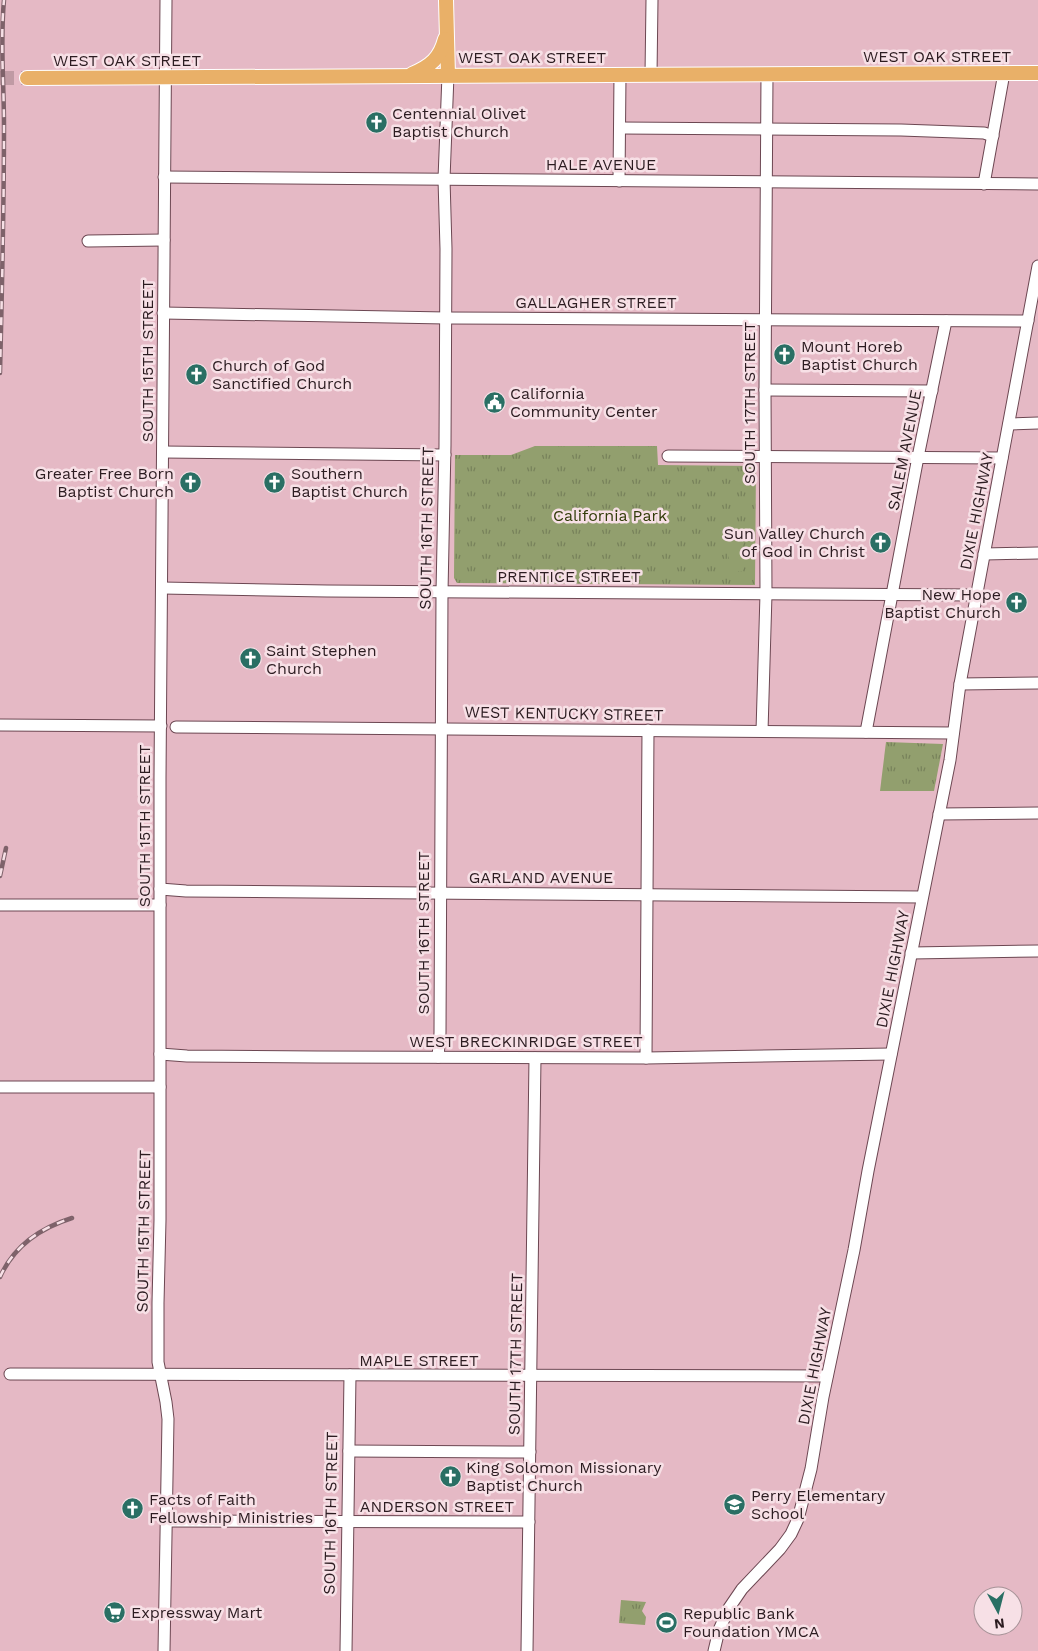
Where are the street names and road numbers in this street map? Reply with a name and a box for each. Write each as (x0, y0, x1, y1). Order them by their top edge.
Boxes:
street label: WEST OAK STREET (863, 47, 1011, 66)
street label: WEST OAK STREET (458, 48, 606, 67)
street label: WEST OAK STREET (53, 51, 201, 70)
street label: HALE AVENUE (546, 155, 656, 174)
street label: SOUTH 15TH STREET (138, 279, 157, 442)
street label: GALLAGHER STREET (515, 293, 677, 312)
street label: SOUTH 17TH STREET (740, 321, 759, 484)
street label: SALEM AVENUE (883, 388, 925, 512)
street label: SOUTH 16TH STREET (416, 446, 437, 610)
street label: DIXIE HIGHWAY (956, 451, 997, 572)
street label: PRENTICE STREET (497, 567, 641, 586)
street label: WEST KENTUCKY STREET (464, 702, 664, 725)
street label: SOUTH 15TH STREET (135, 744, 154, 907)
street label: SOUTH 16TH STREET (414, 851, 433, 1015)
street label: GARLAND AVENUE (469, 868, 613, 887)
street label: DIXIE HIGHWAY (872, 909, 913, 1030)
street label: WEST BRECKINRIDGE STREET (409, 1032, 643, 1051)
street label: SOUTH 15TH STREET (133, 1149, 154, 1313)
street label: SOUTH 17TH STREET (505, 1272, 526, 1435)
street label: DIXIE HIGHWAY (794, 1306, 835, 1427)
street label: MAPLE STREET (359, 1351, 479, 1370)
street label: SOUTH 16TH STREET (320, 1431, 341, 1595)
street label: ANDERSON STREET (360, 1497, 514, 1516)

